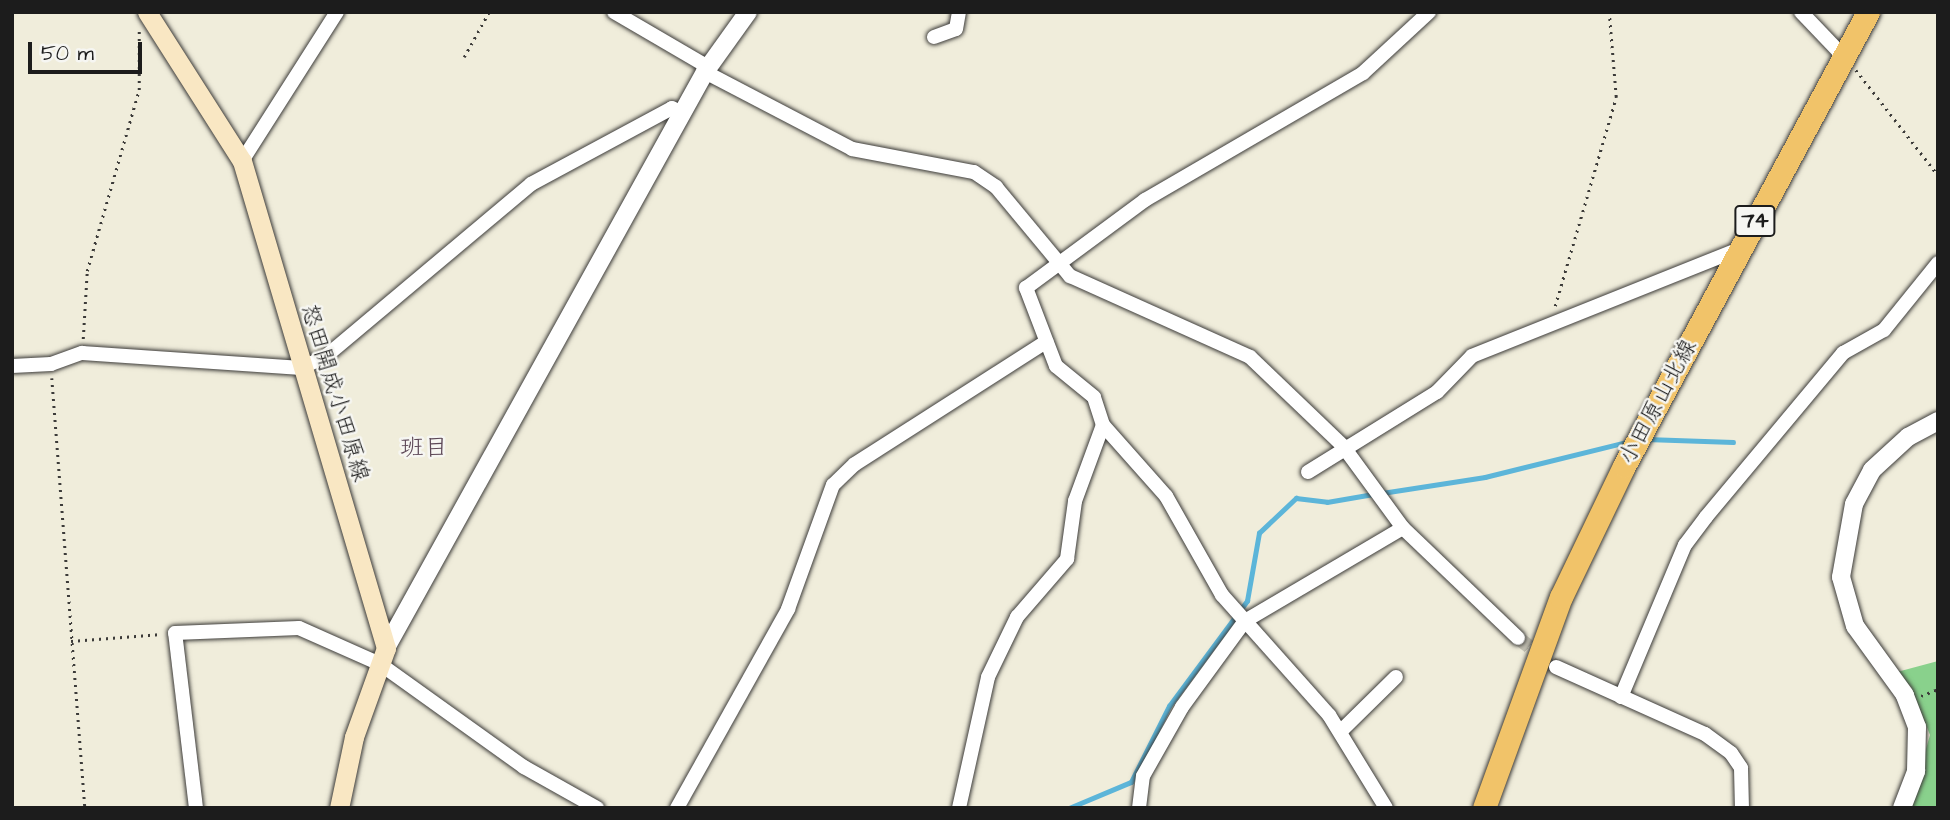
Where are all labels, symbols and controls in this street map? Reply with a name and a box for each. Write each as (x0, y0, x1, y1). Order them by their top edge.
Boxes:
scale bar (32, 28, 145, 72)
text: 50 m (41, 39, 94, 68)
road number: 74 (1734, 204, 1776, 238)
street label: 怒田開成小田原線 (295, 301, 375, 485)
street label: 小田原山北線 (1613, 335, 1703, 469)
district label: 班目 (400, 435, 448, 463)

